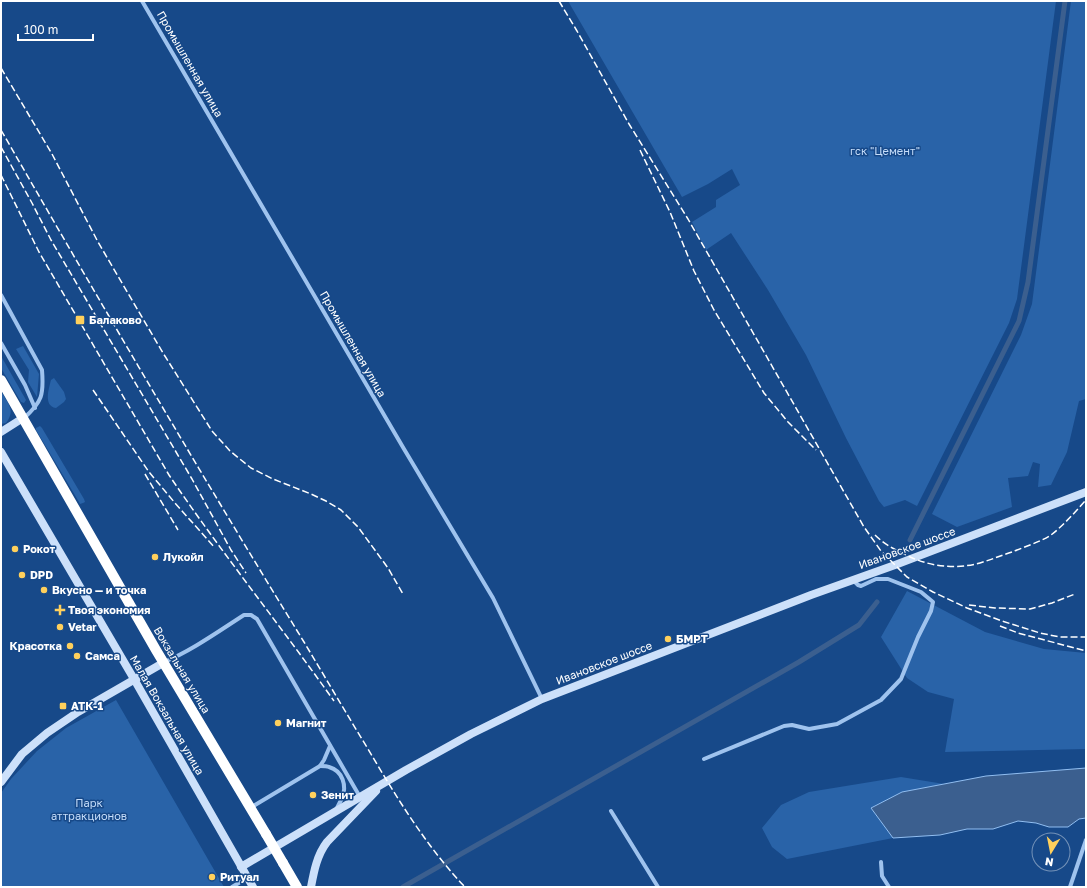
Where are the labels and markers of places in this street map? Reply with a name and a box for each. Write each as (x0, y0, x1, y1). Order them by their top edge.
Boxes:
place label: Балаково (89, 313, 142, 326)
marker: Балаково (74, 314, 86, 326)
place label: Рокот (23, 542, 56, 555)
marker: Рокот (10, 544, 20, 554)
place label: Лукойл (163, 550, 204, 563)
marker: Лукойл (150, 552, 160, 562)
place label: DPD (30, 568, 53, 581)
marker: DPD (17, 570, 27, 580)
place label: Вкусно — и точка (52, 583, 146, 596)
marker: Вкусно — и точка (39, 585, 49, 595)
place label: Твоя экономия (68, 603, 150, 616)
marker: Твоя экономия (55, 605, 65, 615)
place label: Vetar (68, 620, 97, 633)
marker: Vetar (55, 622, 65, 632)
place label: БМРТ (676, 632, 708, 645)
marker: БМРТ (663, 634, 673, 644)
place label: Красотка (10, 639, 62, 652)
marker: Красотка (65, 641, 75, 651)
place label: Самса (85, 649, 120, 662)
marker: Самса (72, 651, 82, 661)
place label: АТК-1 (71, 699, 103, 712)
marker: АТК-1 (58, 701, 68, 711)
place label: Магнит (286, 716, 327, 729)
marker: Магнит (273, 718, 283, 728)
place label: Зенит (321, 788, 354, 801)
marker: Зенит (308, 790, 318, 800)
place label: Ритуал (220, 870, 259, 883)
marker: Ритуал (207, 872, 217, 882)

